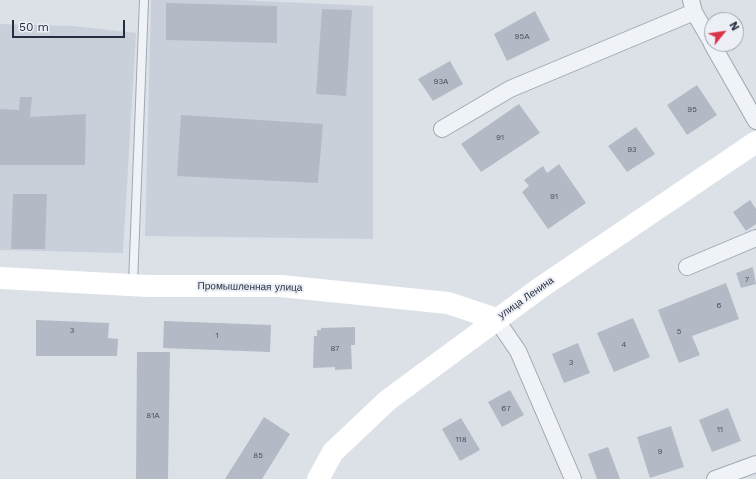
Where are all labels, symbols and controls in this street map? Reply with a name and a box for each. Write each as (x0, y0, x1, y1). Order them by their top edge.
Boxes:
scale bar (14, 12, 127, 38)
north arrow (704, 12, 744, 52)
text: N (726, 19, 742, 33)
text: 50 m (19, 20, 49, 34)
house number: 95А (515, 32, 529, 42)
house number: 93А (434, 77, 448, 87)
house number: 95 (687, 105, 697, 115)
house number: 91 (496, 133, 504, 143)
house number: 93 (627, 145, 637, 155)
house number: 91 (550, 192, 558, 202)
street label: улица Ленина (496, 274, 556, 322)
house number: 7 (745, 275, 749, 285)
street label: Промышленная улица (198, 280, 302, 294)
house number: 6 (717, 301, 721, 311)
house number: 3 (70, 326, 74, 336)
house number: 5 (677, 327, 681, 337)
house number: 1 (215, 331, 219, 341)
house number: 4 (622, 340, 626, 350)
house number: 87 (330, 344, 340, 354)
house number: 3 (569, 358, 573, 368)
house number: 67 (501, 404, 511, 414)
house number: 81А (146, 411, 160, 421)
house number: 11 (717, 425, 723, 435)
house number: 118 (455, 435, 467, 445)
house number: 9 (658, 447, 662, 457)
house number: 85 (253, 451, 263, 461)

